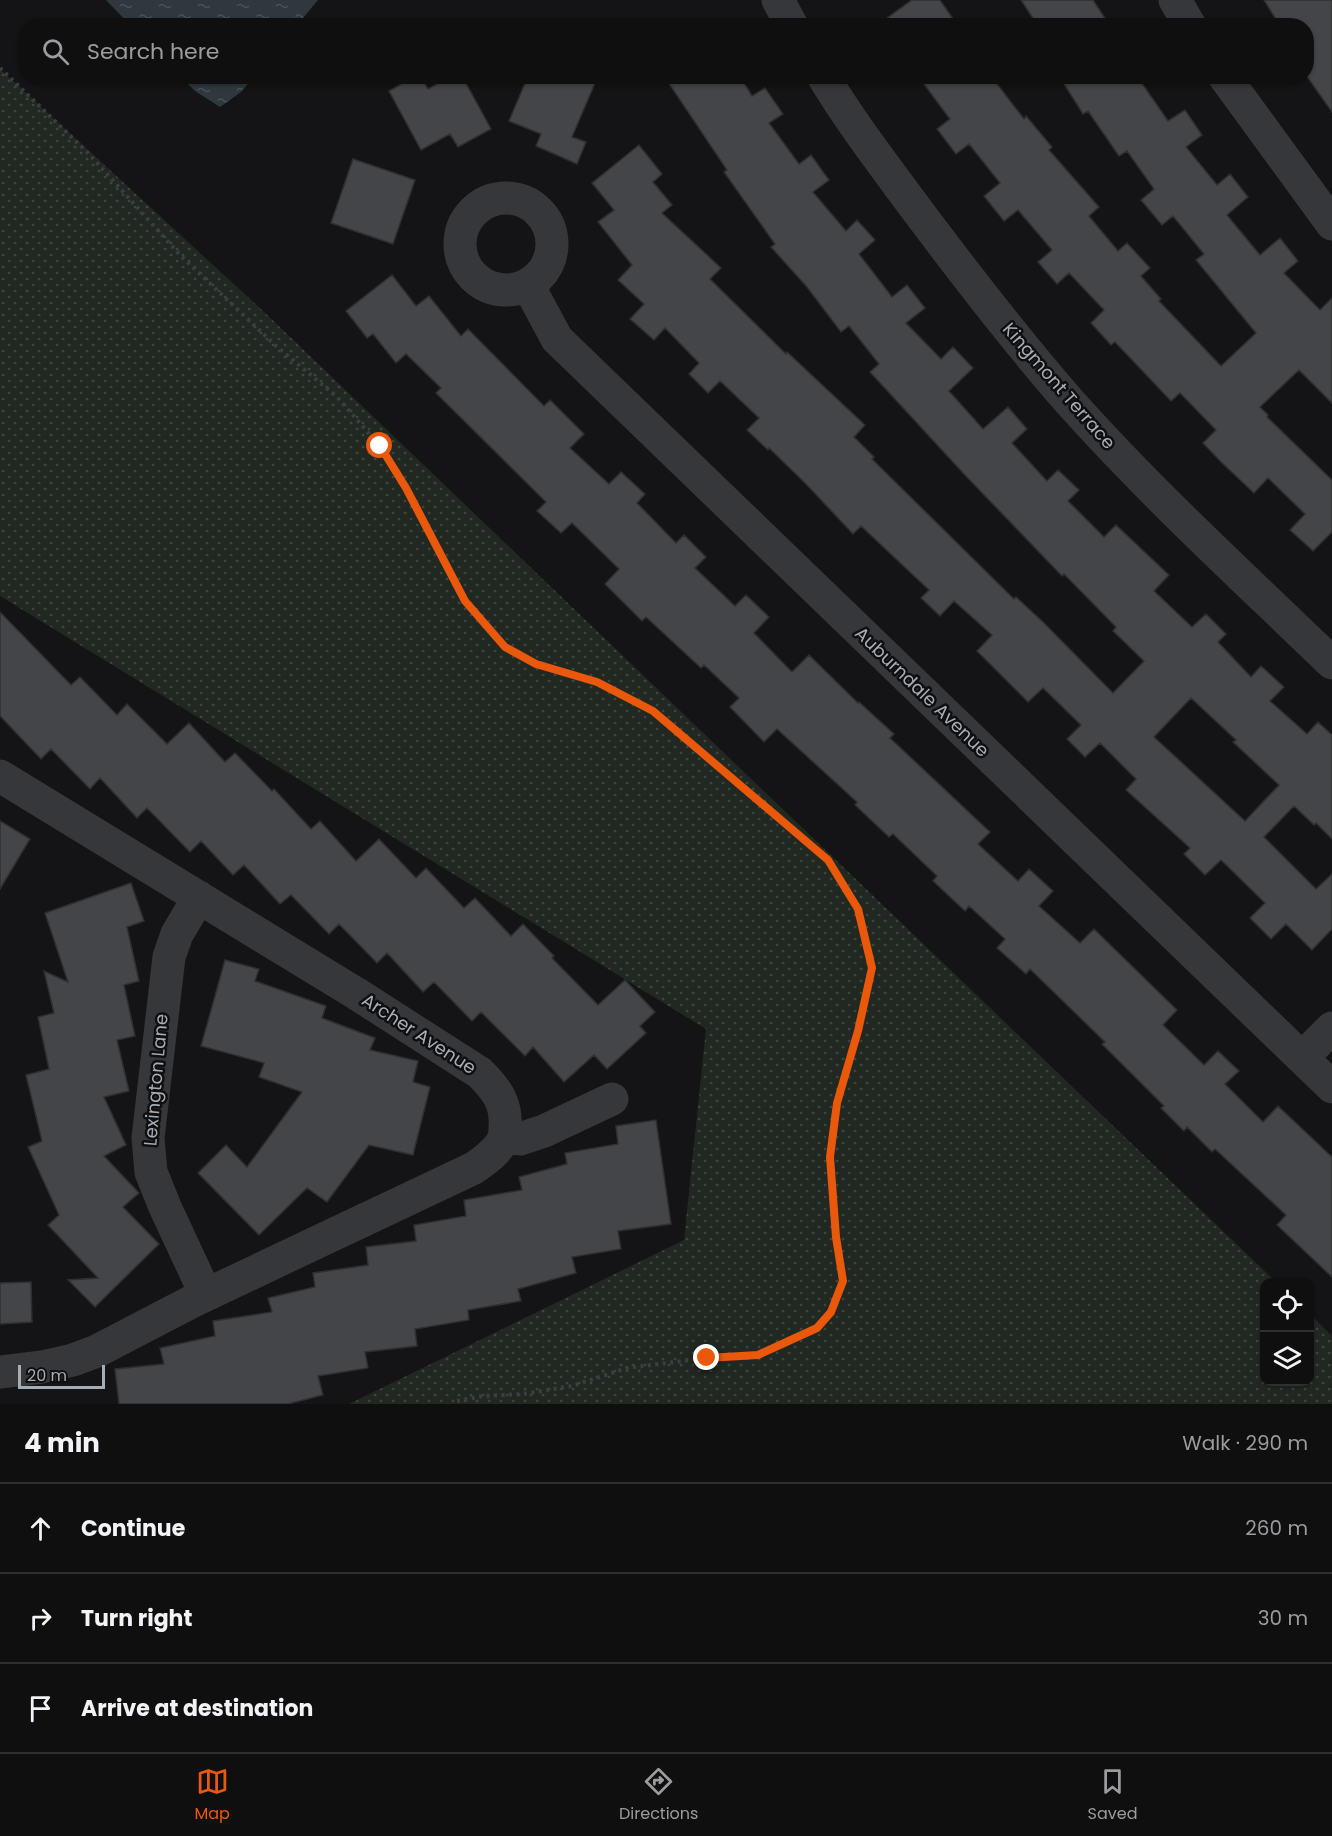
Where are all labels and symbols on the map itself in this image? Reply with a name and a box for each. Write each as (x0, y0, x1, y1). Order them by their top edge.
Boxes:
street label: Kingmont Terrace (997, 317, 1121, 454)
route start (366, 432, 392, 458)
street label: Auburndale Avenue (850, 621, 995, 762)
street label: Archer Avenue (357, 987, 481, 1080)
street label: Lexington Lane (137, 1013, 174, 1147)
route end (693, 1344, 719, 1370)
scale bar (18, 1362, 105, 1390)

